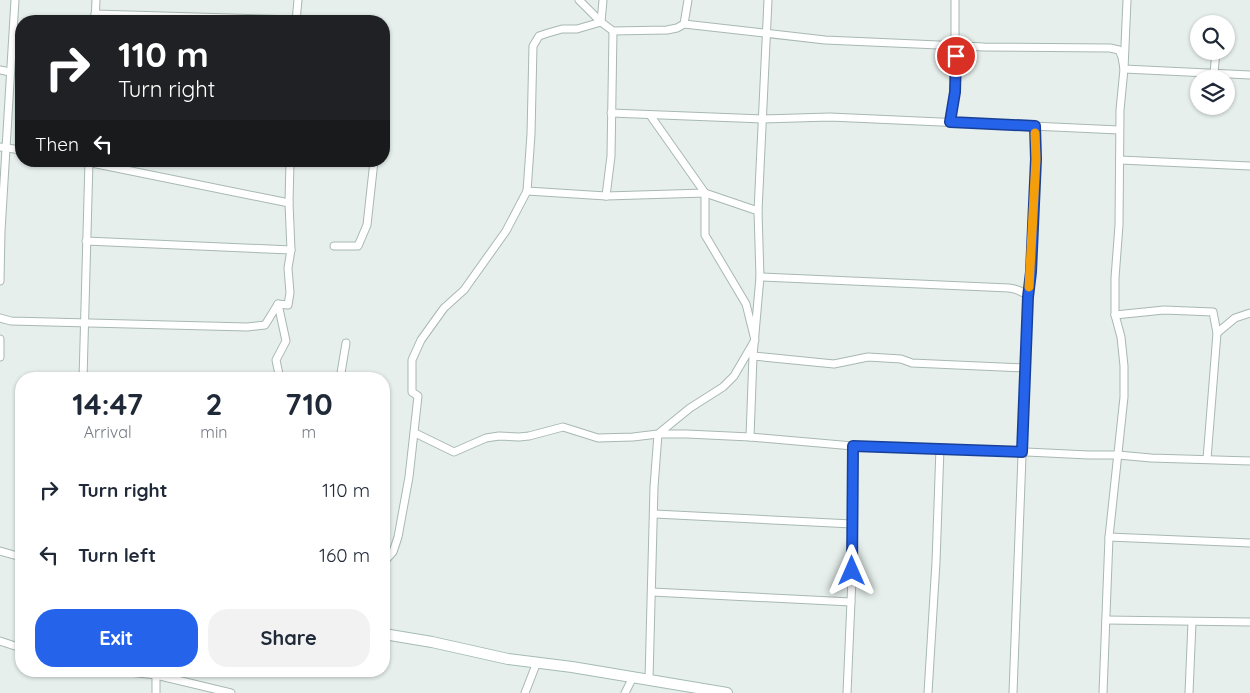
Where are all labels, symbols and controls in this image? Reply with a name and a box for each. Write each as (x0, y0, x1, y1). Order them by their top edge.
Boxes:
map controls (1190, 15, 1235, 115)
button: search (1190, 15, 1235, 60)
text: 110 m (118, 32, 209, 76)
icon: right (35, 35, 100, 100)
pin (935, 35, 977, 77)
icon: arrive (942, 42, 970, 70)
button: layers (1190, 70, 1235, 115)
text: Turn right (118, 75, 215, 103)
icon: left (89, 130, 117, 158)
text: Then (35, 132, 79, 156)
text: 14:47 (72, 385, 143, 423)
text: 2 (205, 385, 223, 423)
text: 710 (285, 385, 333, 423)
text: Arrival (84, 422, 132, 442)
text: min (200, 422, 228, 442)
text: m (302, 422, 316, 442)
icon: right (35, 476, 63, 504)
text: Turn right (78, 478, 167, 502)
text: 110 m (322, 478, 370, 502)
icon: left (35, 541, 63, 569)
text: Turn left (78, 543, 156, 567)
text: 160 m (319, 543, 370, 567)
position arrow (825, 544, 877, 596)
button: Exit (35, 609, 198, 667)
button: Share (208, 609, 370, 667)

